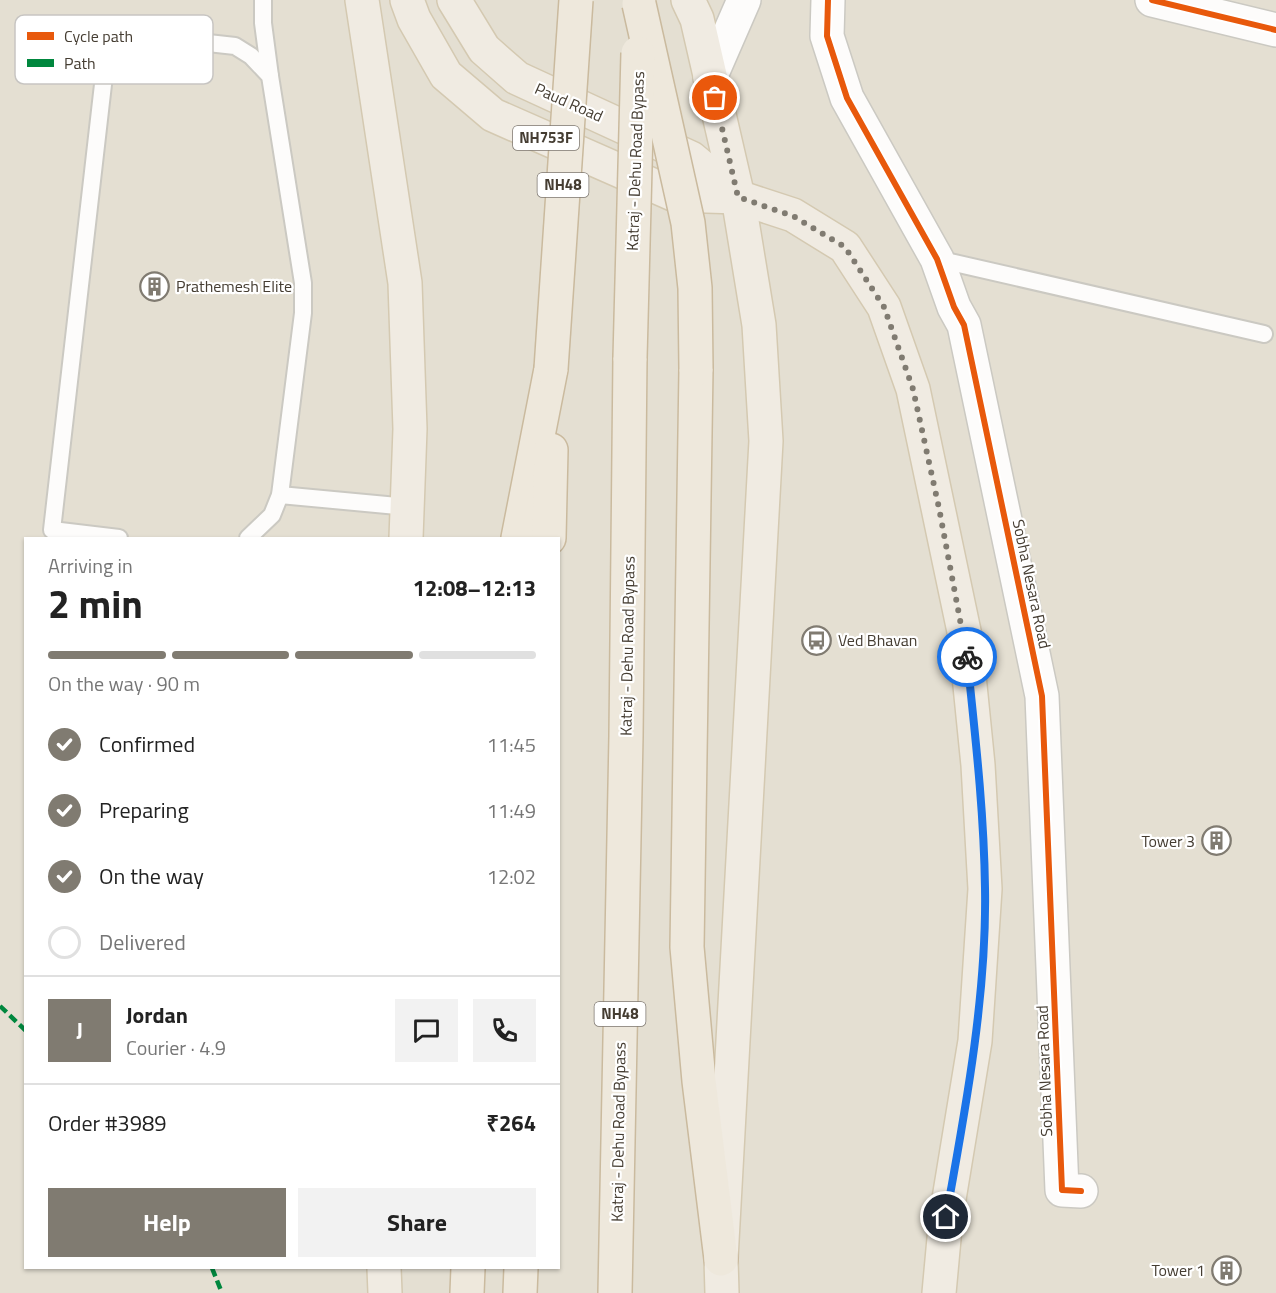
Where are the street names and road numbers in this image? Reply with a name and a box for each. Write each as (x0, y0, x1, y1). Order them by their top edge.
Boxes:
street label: Katraj - Dehu Road Bypass (620, 71, 650, 251)
street label: Paud Road (531, 76, 607, 128)
road number: NH753F (513, 126, 579, 150)
road number: NH48 (538, 173, 588, 197)
street label: Sobha Nesara Road (1007, 517, 1057, 651)
street label: Katraj - Dehu Road Bypass (613, 556, 641, 736)
road number: NH48 (594, 1002, 646, 1026)
street label: Sobha Nesara Road (1030, 1005, 1058, 1137)
street label: Katraj - Dehu Road Bypass (604, 1042, 632, 1222)

